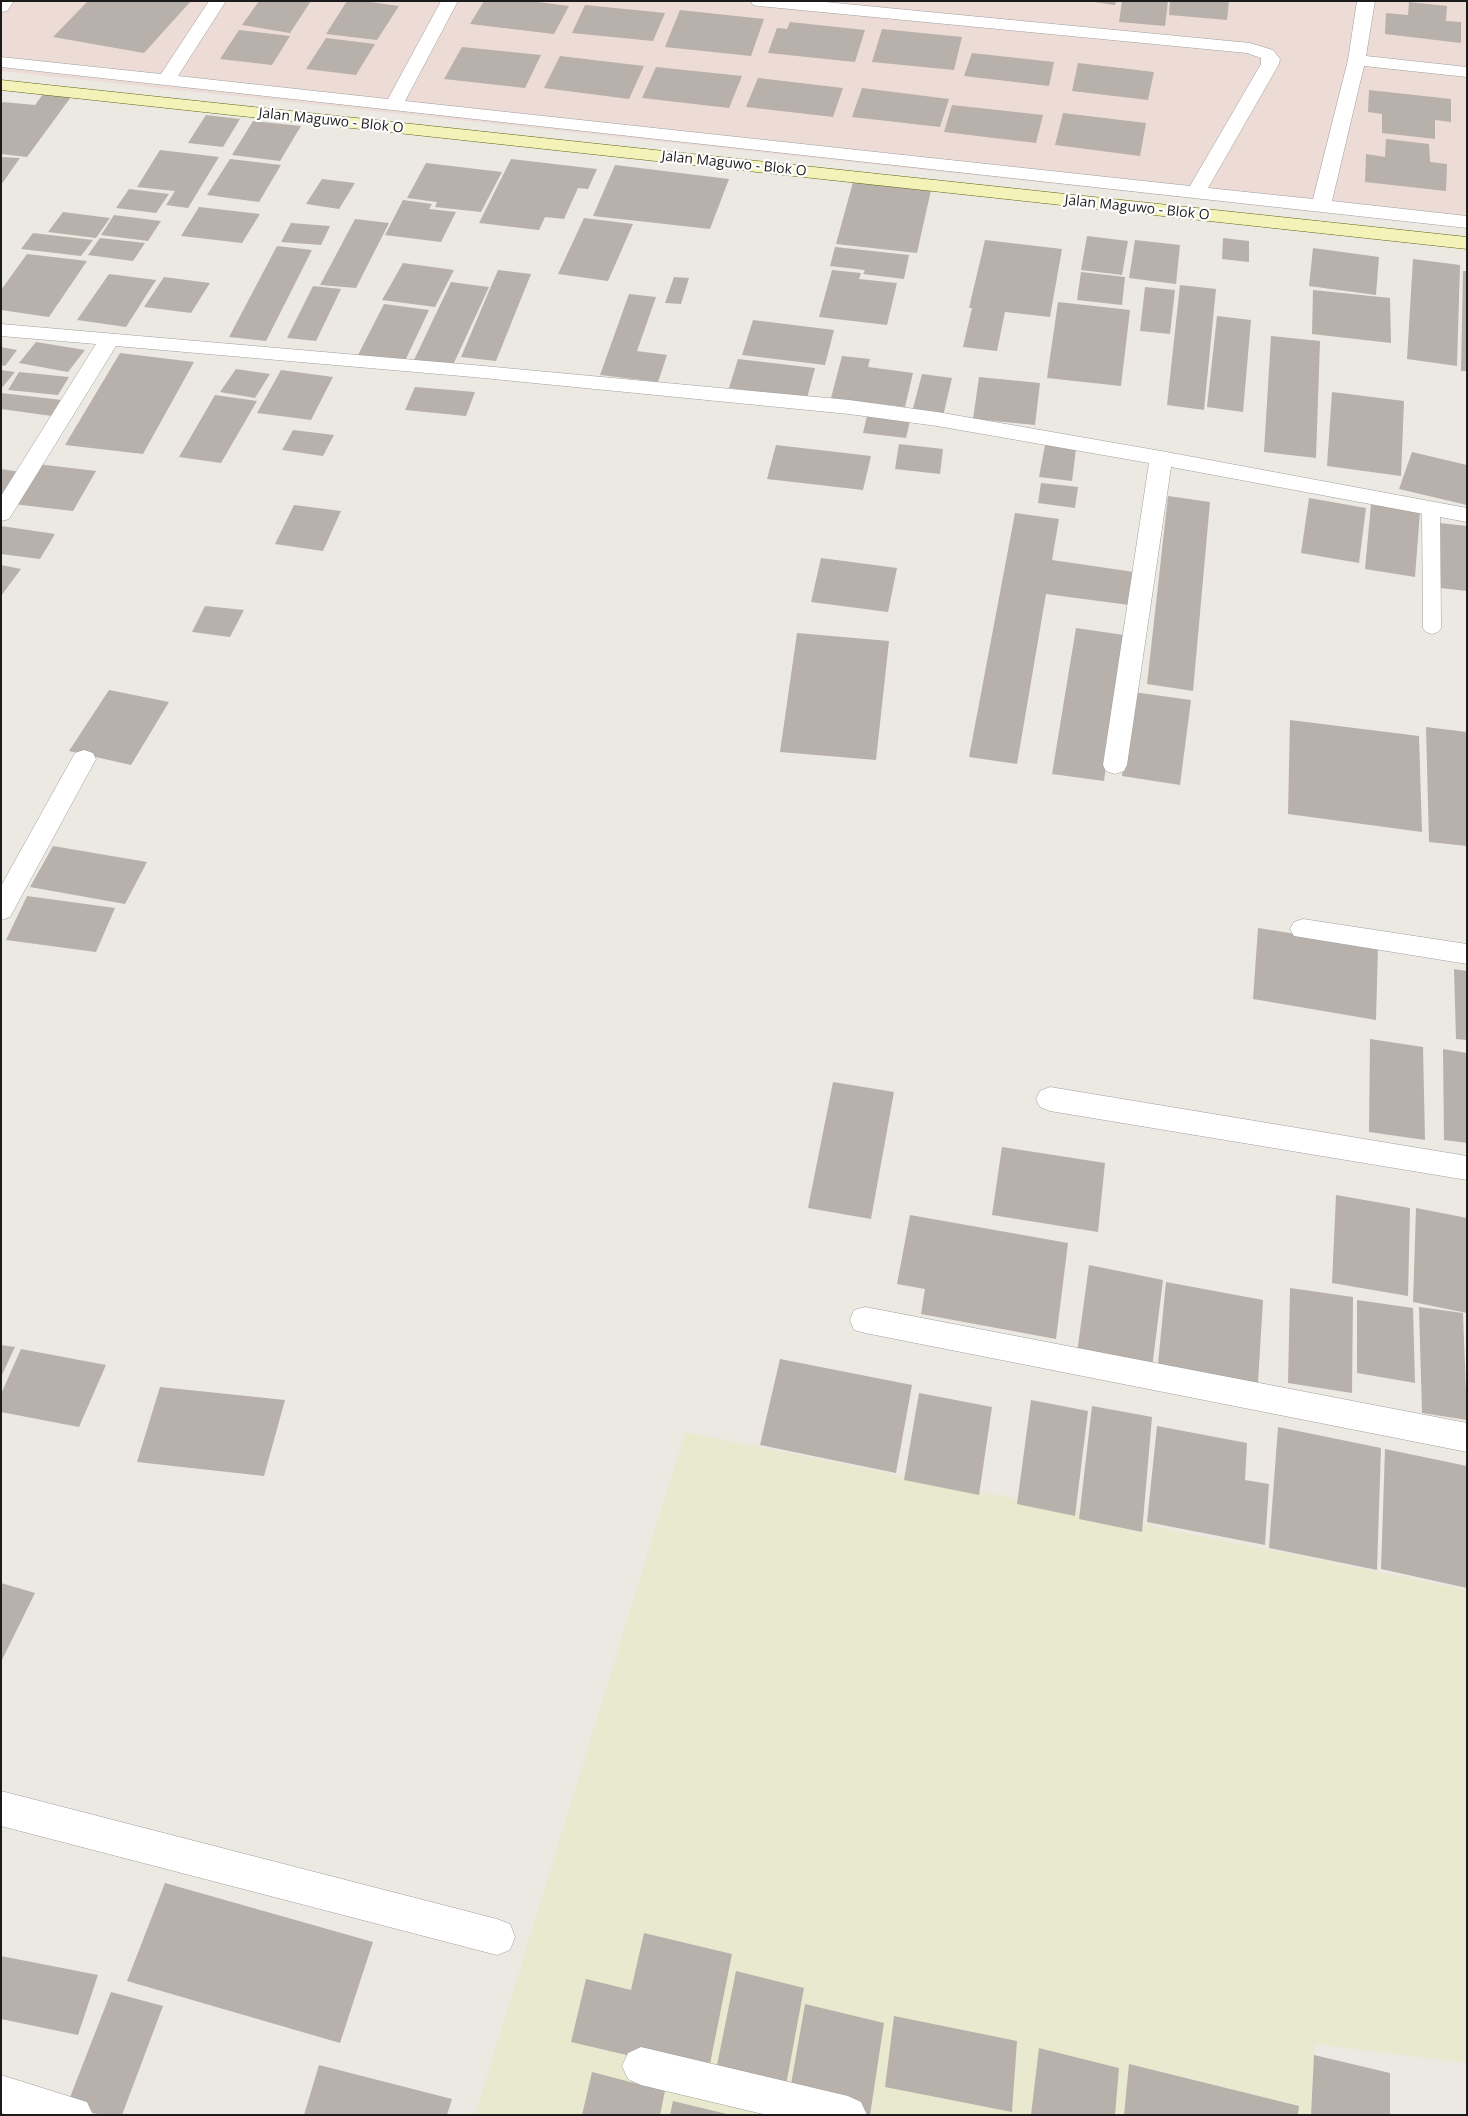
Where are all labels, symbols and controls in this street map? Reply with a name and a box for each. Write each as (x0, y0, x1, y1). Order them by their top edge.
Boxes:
street label: Jalan Maguwo - Blok O (258, 105, 404, 137)
street label: Jalan Maguwo - Blok O (661, 148, 807, 180)
street label: Jalan Maguwo - Blok O (1064, 192, 1210, 224)

